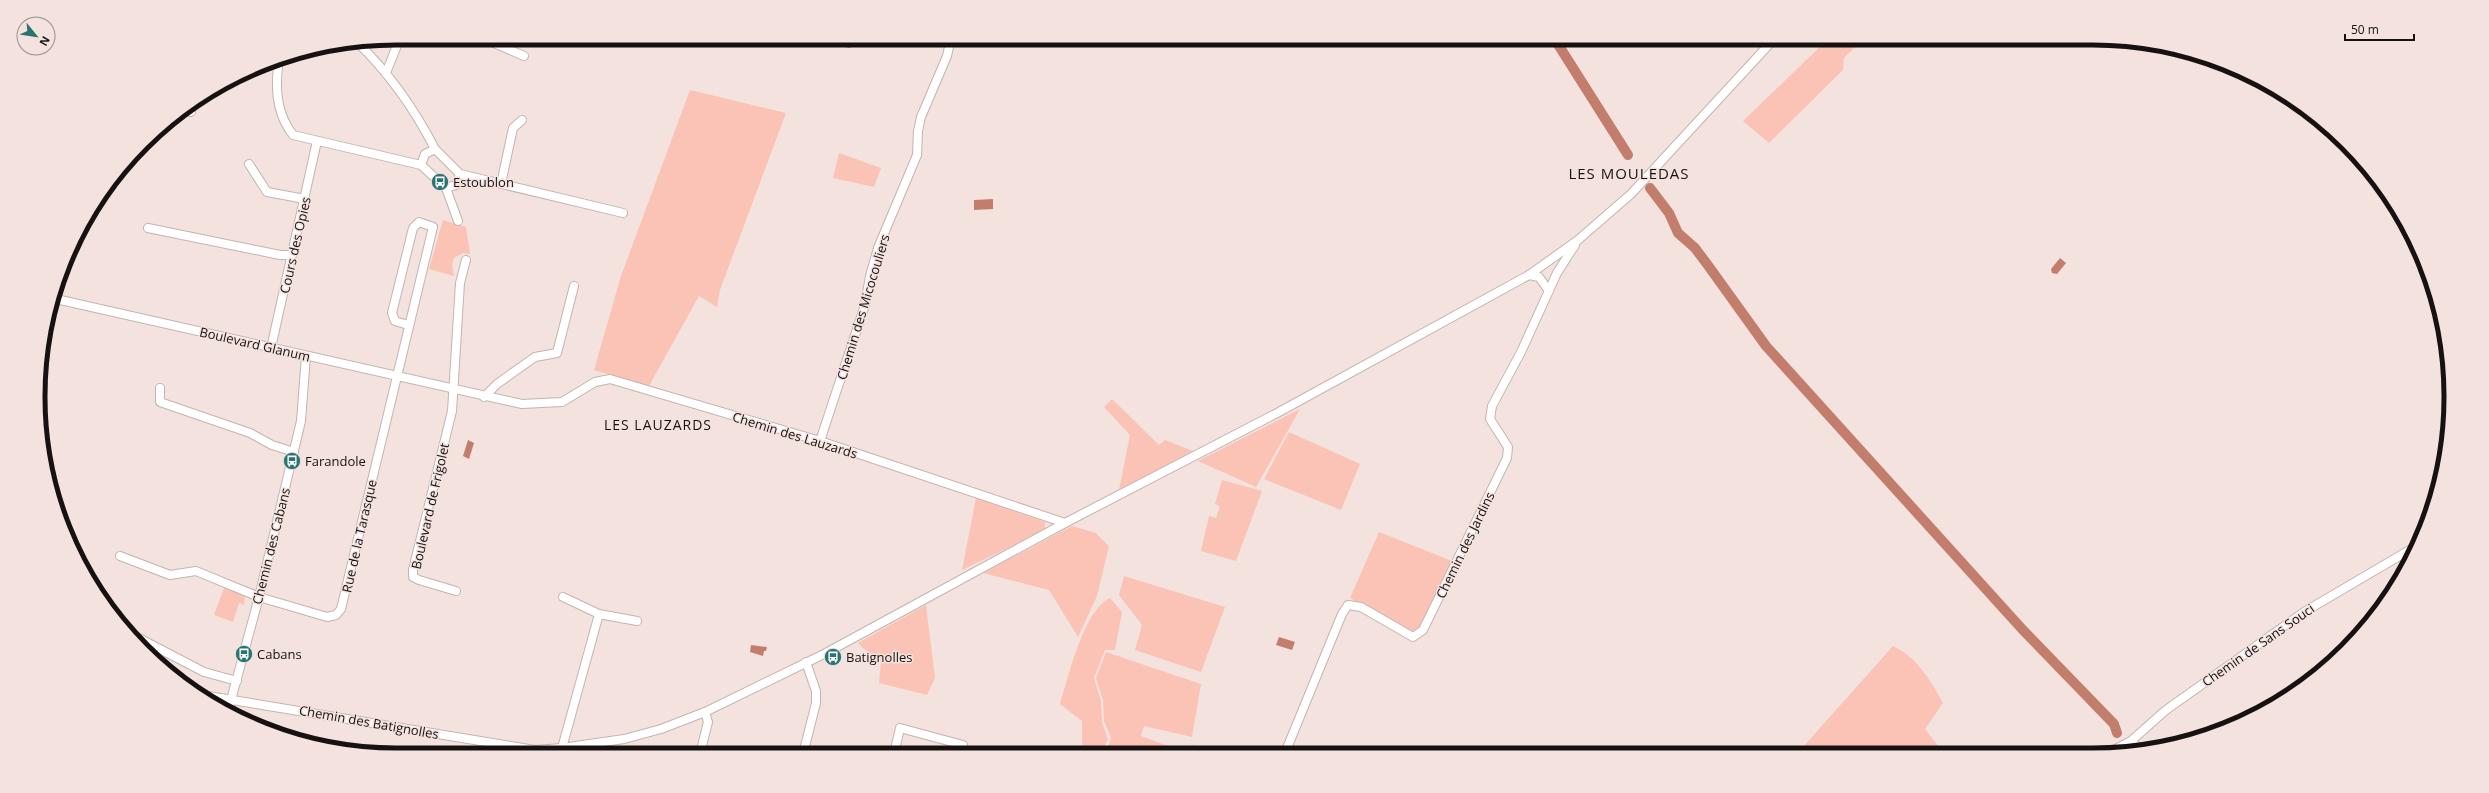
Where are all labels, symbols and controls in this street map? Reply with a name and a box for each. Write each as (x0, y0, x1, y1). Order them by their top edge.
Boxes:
north arrow (16, 16, 56, 56)
scale bar (2345, 16, 2414, 42)
text: 50 m (2351, 21, 2379, 38)
text: N (36, 34, 54, 49)
district label: LES MOULEDAS (1568, 163, 1690, 183)
bus stop icon: Estoublon (430, 172, 450, 192)
place label: Estoublon (453, 173, 514, 191)
street label: Cours des Opies (275, 195, 315, 295)
street label: Chemin des Micocouliers (832, 232, 894, 382)
street label: Boulevard Glanum (198, 323, 312, 365)
street label: Chemin des Lauzards (730, 407, 860, 463)
district label: LES LAUZARDS (604, 415, 712, 434)
street label: Boulevard de Frigolet (407, 441, 453, 571)
bus stop icon: Farandole (282, 451, 302, 471)
place label: Farandole (305, 452, 366, 470)
street label: Rue de la Tarasque (337, 478, 381, 594)
street label: Chemin des Cabans (248, 486, 294, 606)
street label: Chemin des Jardins (1431, 489, 1499, 601)
street label: Chemin de Sans Souci (2198, 599, 2318, 691)
bus stop icon: Cabans (234, 644, 254, 664)
place label: Cabans (257, 645, 302, 663)
bus stop icon: Batignolles (823, 647, 843, 667)
place label: Batignolles (846, 648, 912, 666)
street label: Chemin des Batignolles (298, 701, 440, 743)

